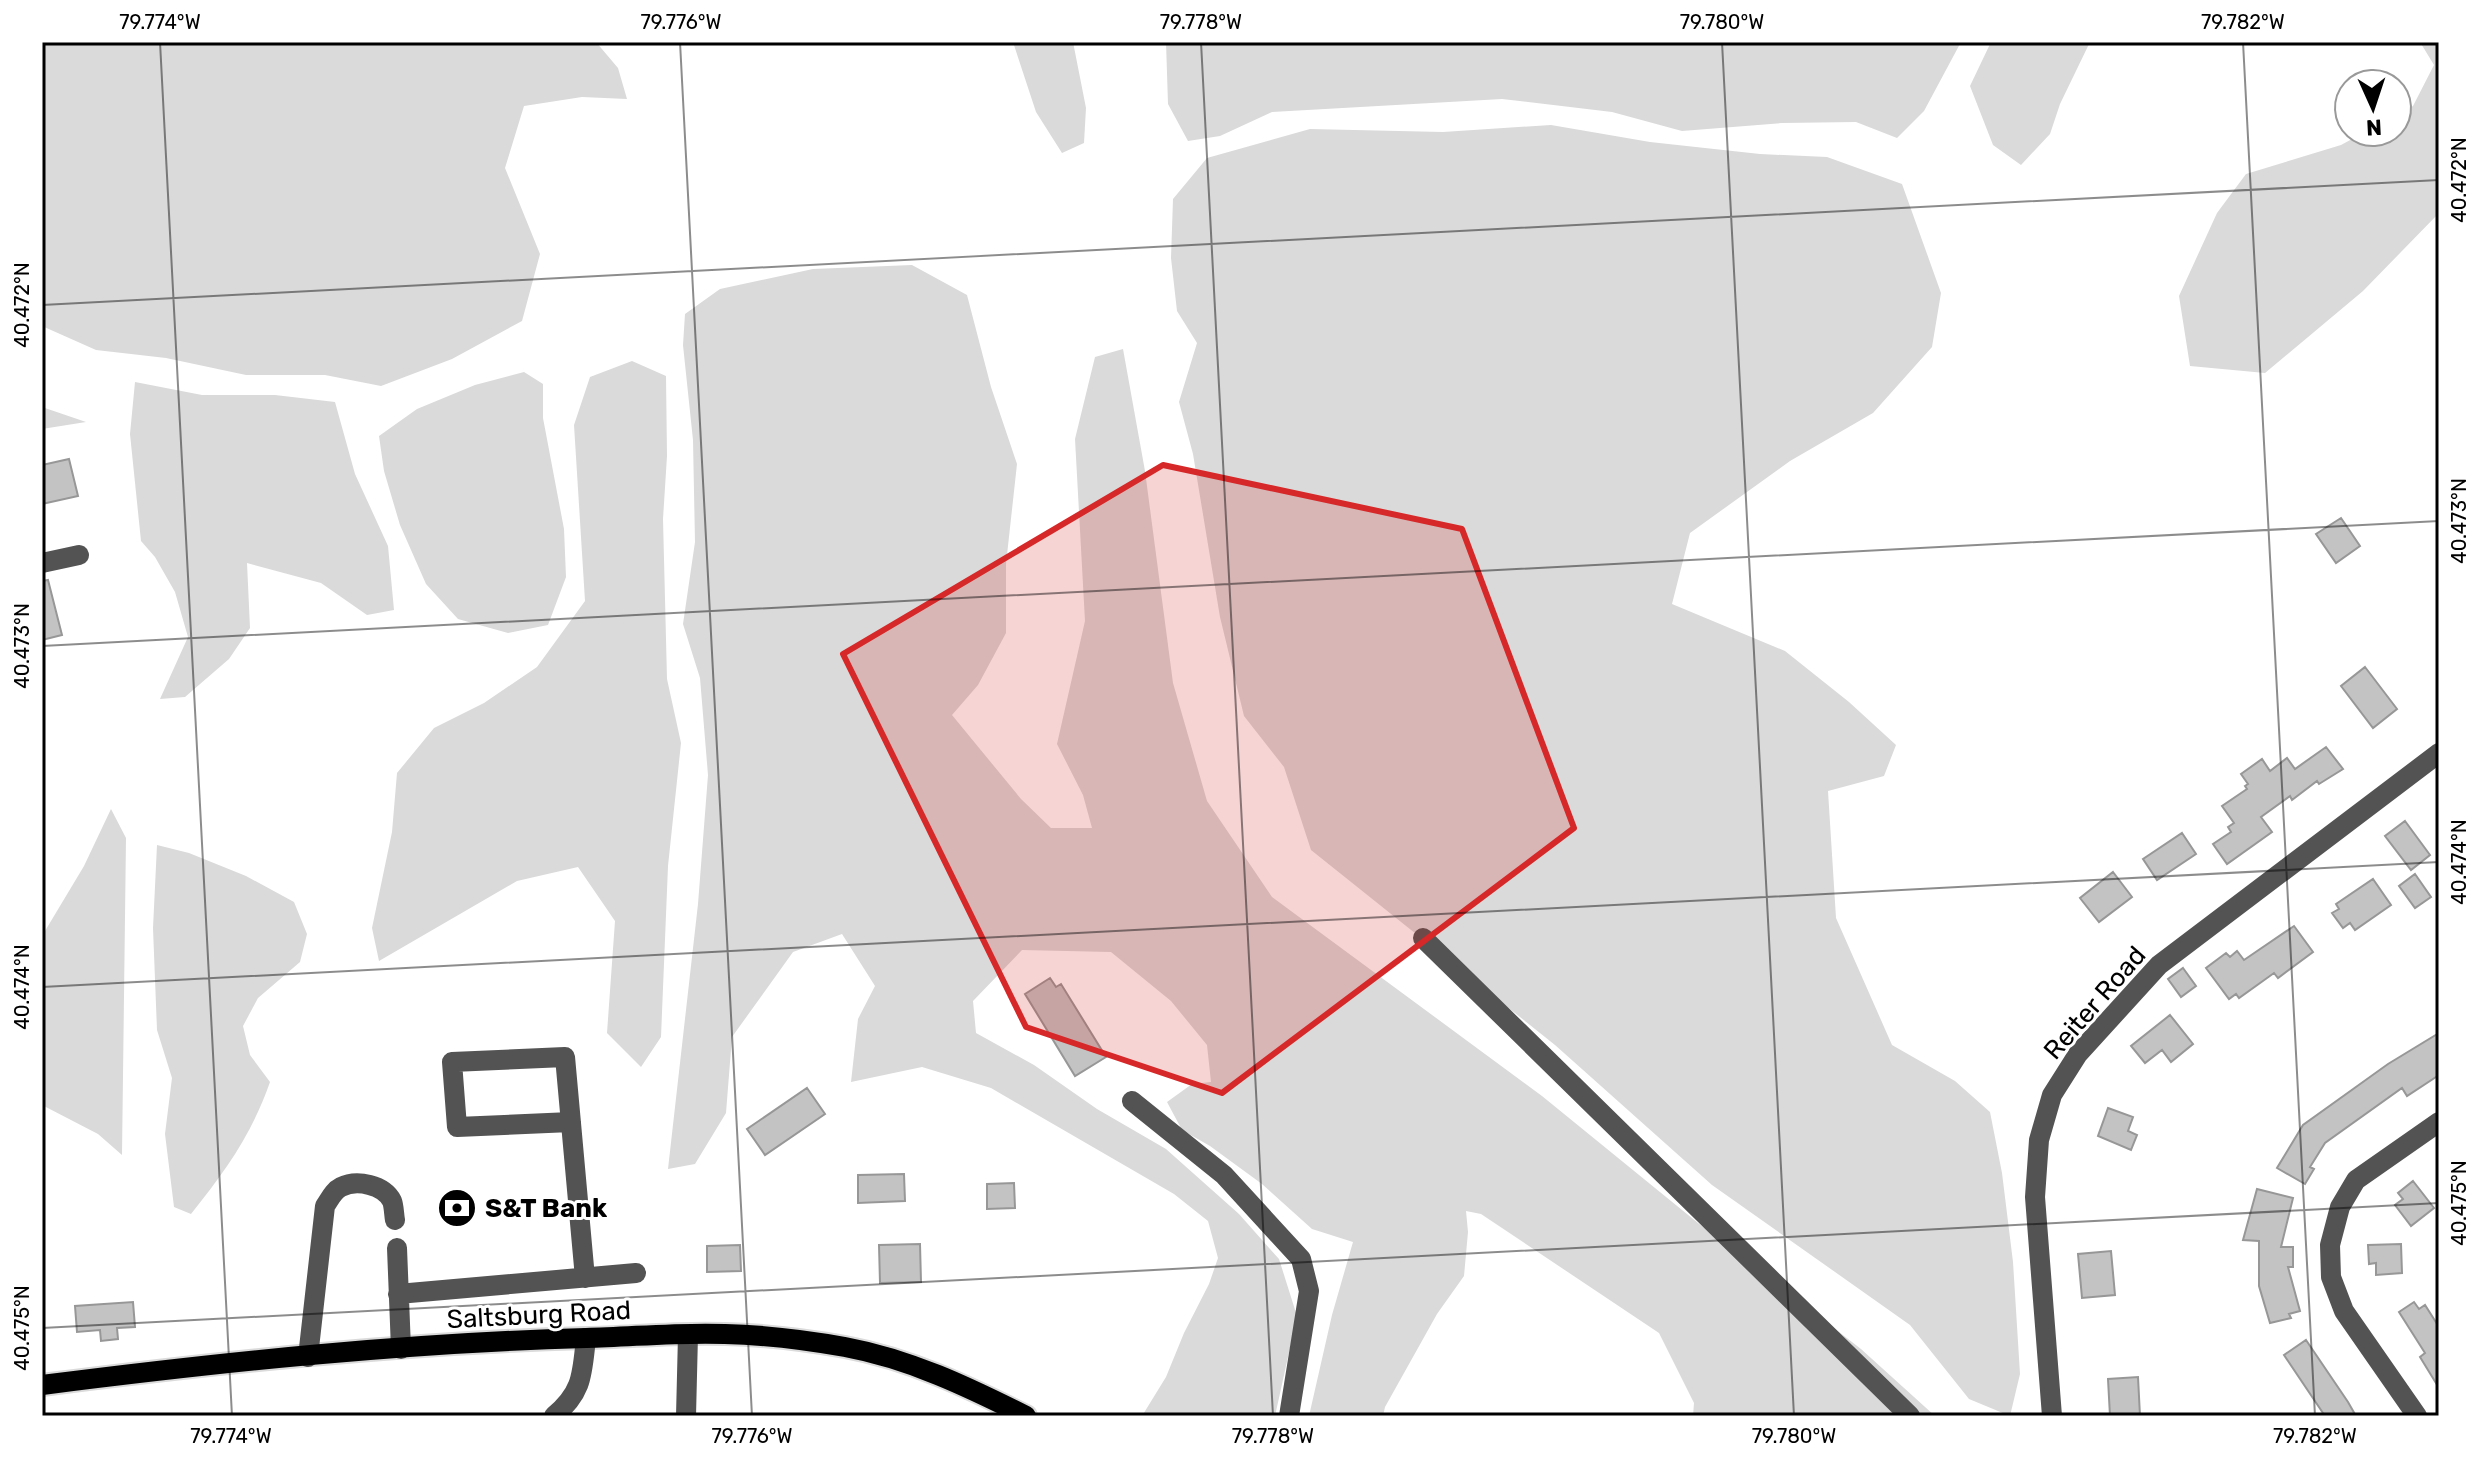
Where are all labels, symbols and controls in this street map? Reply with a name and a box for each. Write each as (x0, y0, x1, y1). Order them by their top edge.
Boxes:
text: 79.774°W (119, 10, 201, 34)
text: 79.776°W (640, 10, 722, 34)
text: 79.778°W (1160, 10, 1242, 34)
text: 79.780°W (1680, 10, 1764, 34)
text: 79.782°W (2201, 10, 2285, 34)
north arrow (2333, 68, 2413, 148)
text: N (2365, 114, 2383, 141)
text: 40.472°N (2447, 137, 2471, 223)
text: 40.472°N (10, 262, 34, 348)
text: 40.473°N (2447, 478, 2471, 564)
text: 40.473°N (10, 603, 34, 689)
text: 40.474°N (2447, 819, 2471, 905)
street label: Reiter Road (2037, 940, 2153, 1066)
text: 40.474°N (10, 944, 34, 1030)
text: 40.475°N (2447, 1160, 2471, 1246)
bank icon: S&T Bank (436, 1187, 478, 1229)
place label: S&T Bank (485, 1193, 608, 1224)
text: 40.475°N (10, 1285, 34, 1371)
street label: Saltsburg Road (446, 1295, 632, 1335)
text: 79.774°W (190, 1424, 272, 1448)
text: 79.776°W (711, 1424, 793, 1448)
text: 79.778°W (1232, 1424, 1314, 1448)
text: 79.780°W (1752, 1424, 1836, 1448)
text: 79.782°W (2273, 1424, 2357, 1448)

